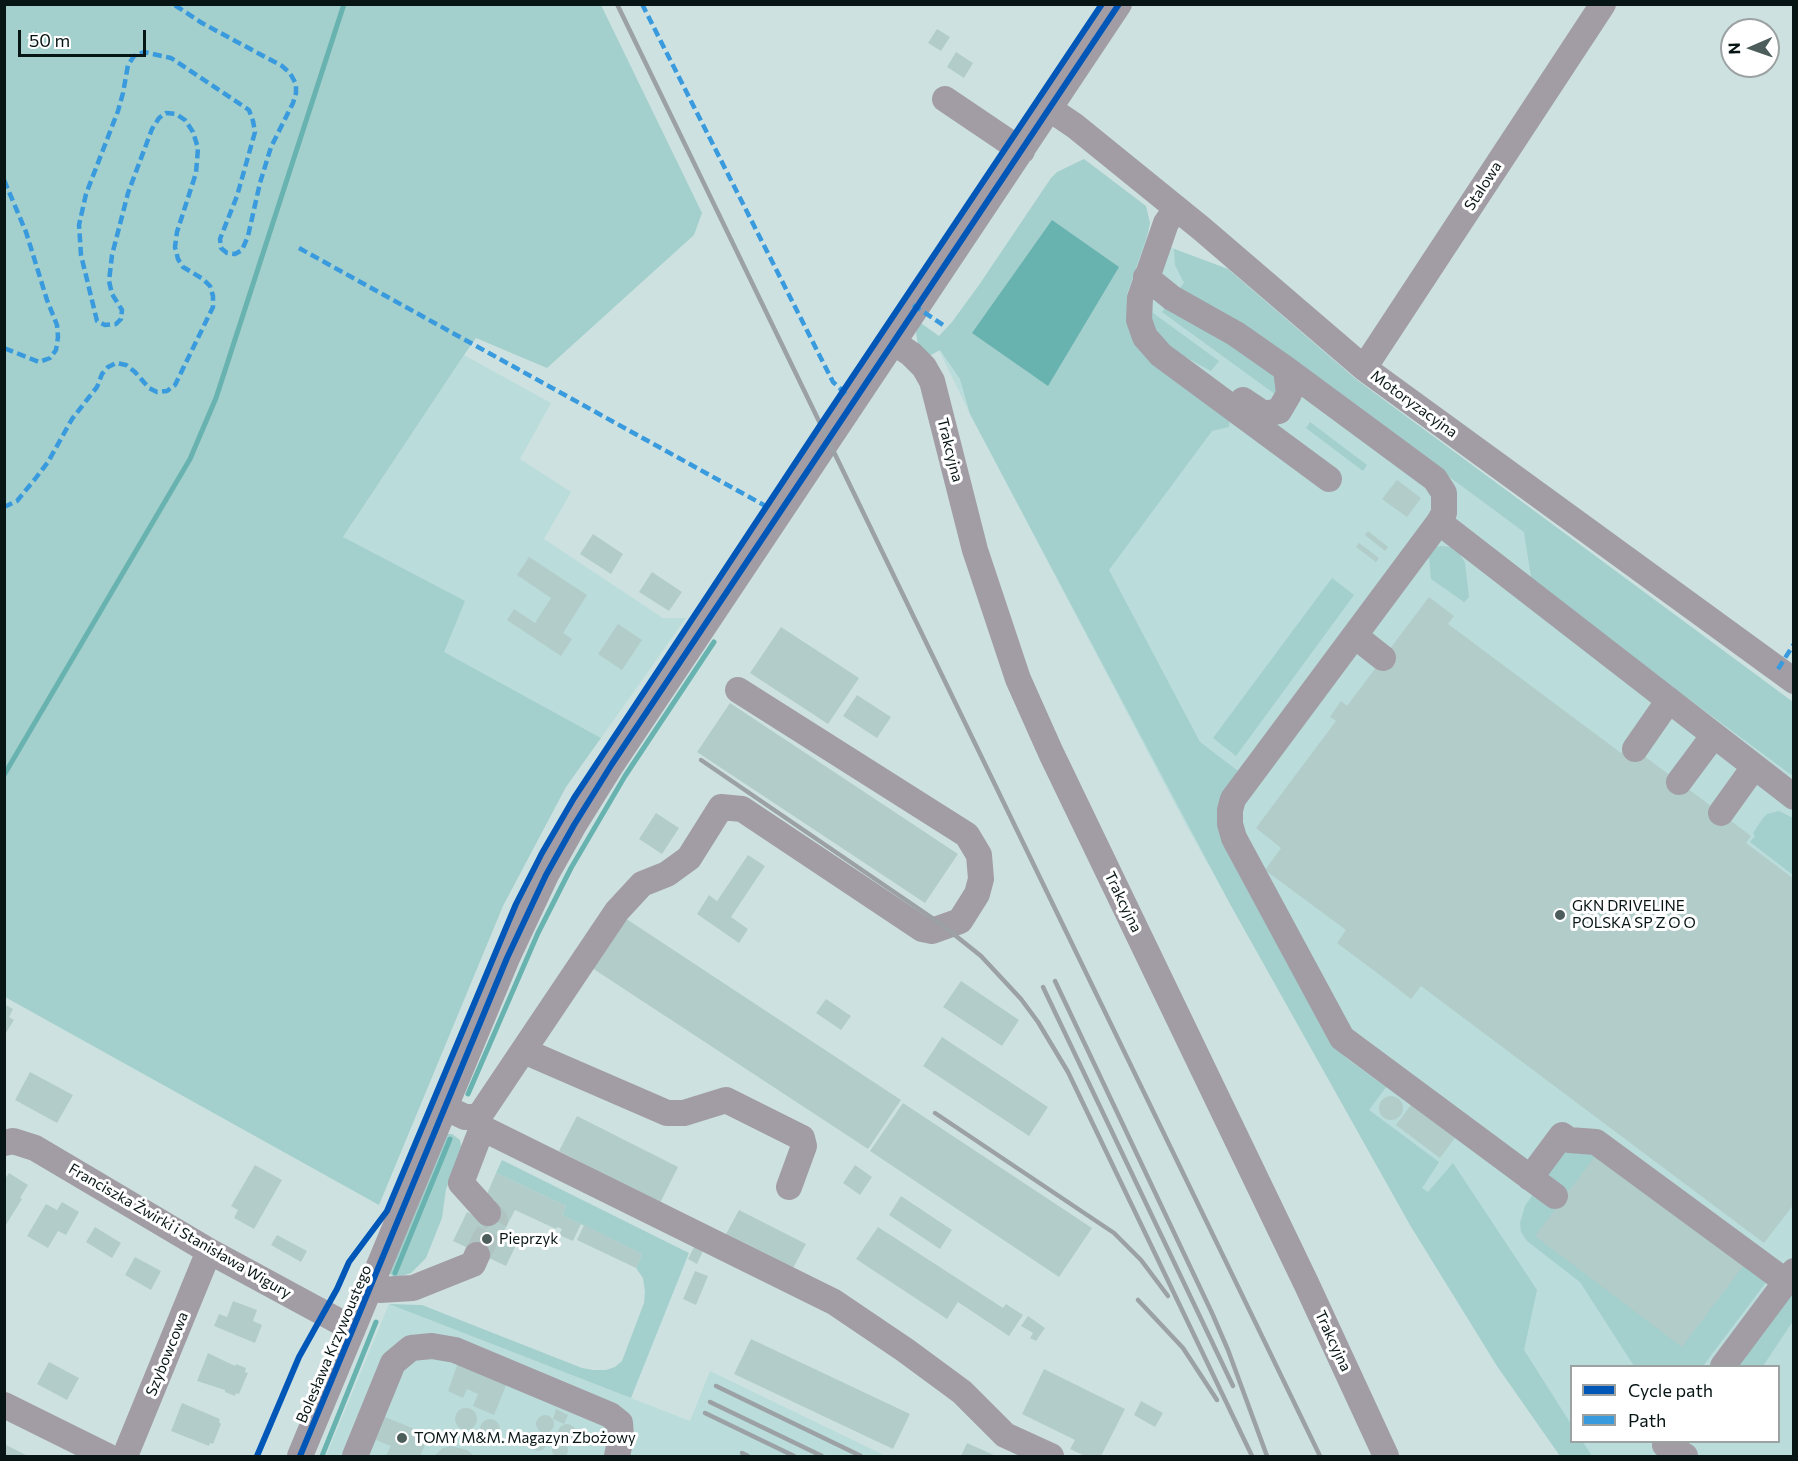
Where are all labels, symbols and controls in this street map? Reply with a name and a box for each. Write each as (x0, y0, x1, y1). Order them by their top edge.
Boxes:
scale bar (21, 18, 148, 56)
north arrow (1720, 18, 1780, 78)
text: 50 m (29, 29, 70, 51)
text: N (1724, 42, 1743, 55)
street label: Stalowa (1461, 158, 1505, 214)
street label: Motoryzacyjna (1367, 367, 1461, 441)
street label: Trakcyjna (933, 416, 967, 484)
street label: Trakcyjna (1101, 869, 1145, 935)
place label: GKN DRIVELINE POLSKA SP Z O O (1572, 897, 1696, 932)
marker: GKN DRIVELINE POLSKA SP Z O O (1553, 908, 1567, 922)
street label: Franciszka Żwirki i Stanisława Wigury (65, 1160, 295, 1302)
place label: Pieprzyk (499, 1230, 558, 1248)
marker: Pieprzyk (480, 1232, 494, 1246)
street label: Bolesława Krzywoustego (293, 1262, 375, 1426)
street label: Trakcyjna (1311, 1308, 1355, 1374)
street label: Szybowcowa (142, 1309, 192, 1399)
legend (1570, 1365, 1780, 1443)
text: Cycle path (1628, 1379, 1713, 1401)
text: Path (1628, 1409, 1666, 1431)
place label: TOMY M&M. Magazyn Zbożowy (414, 1429, 636, 1447)
marker: TOMY M&M. Magazyn Zbożowy (395, 1431, 409, 1445)

